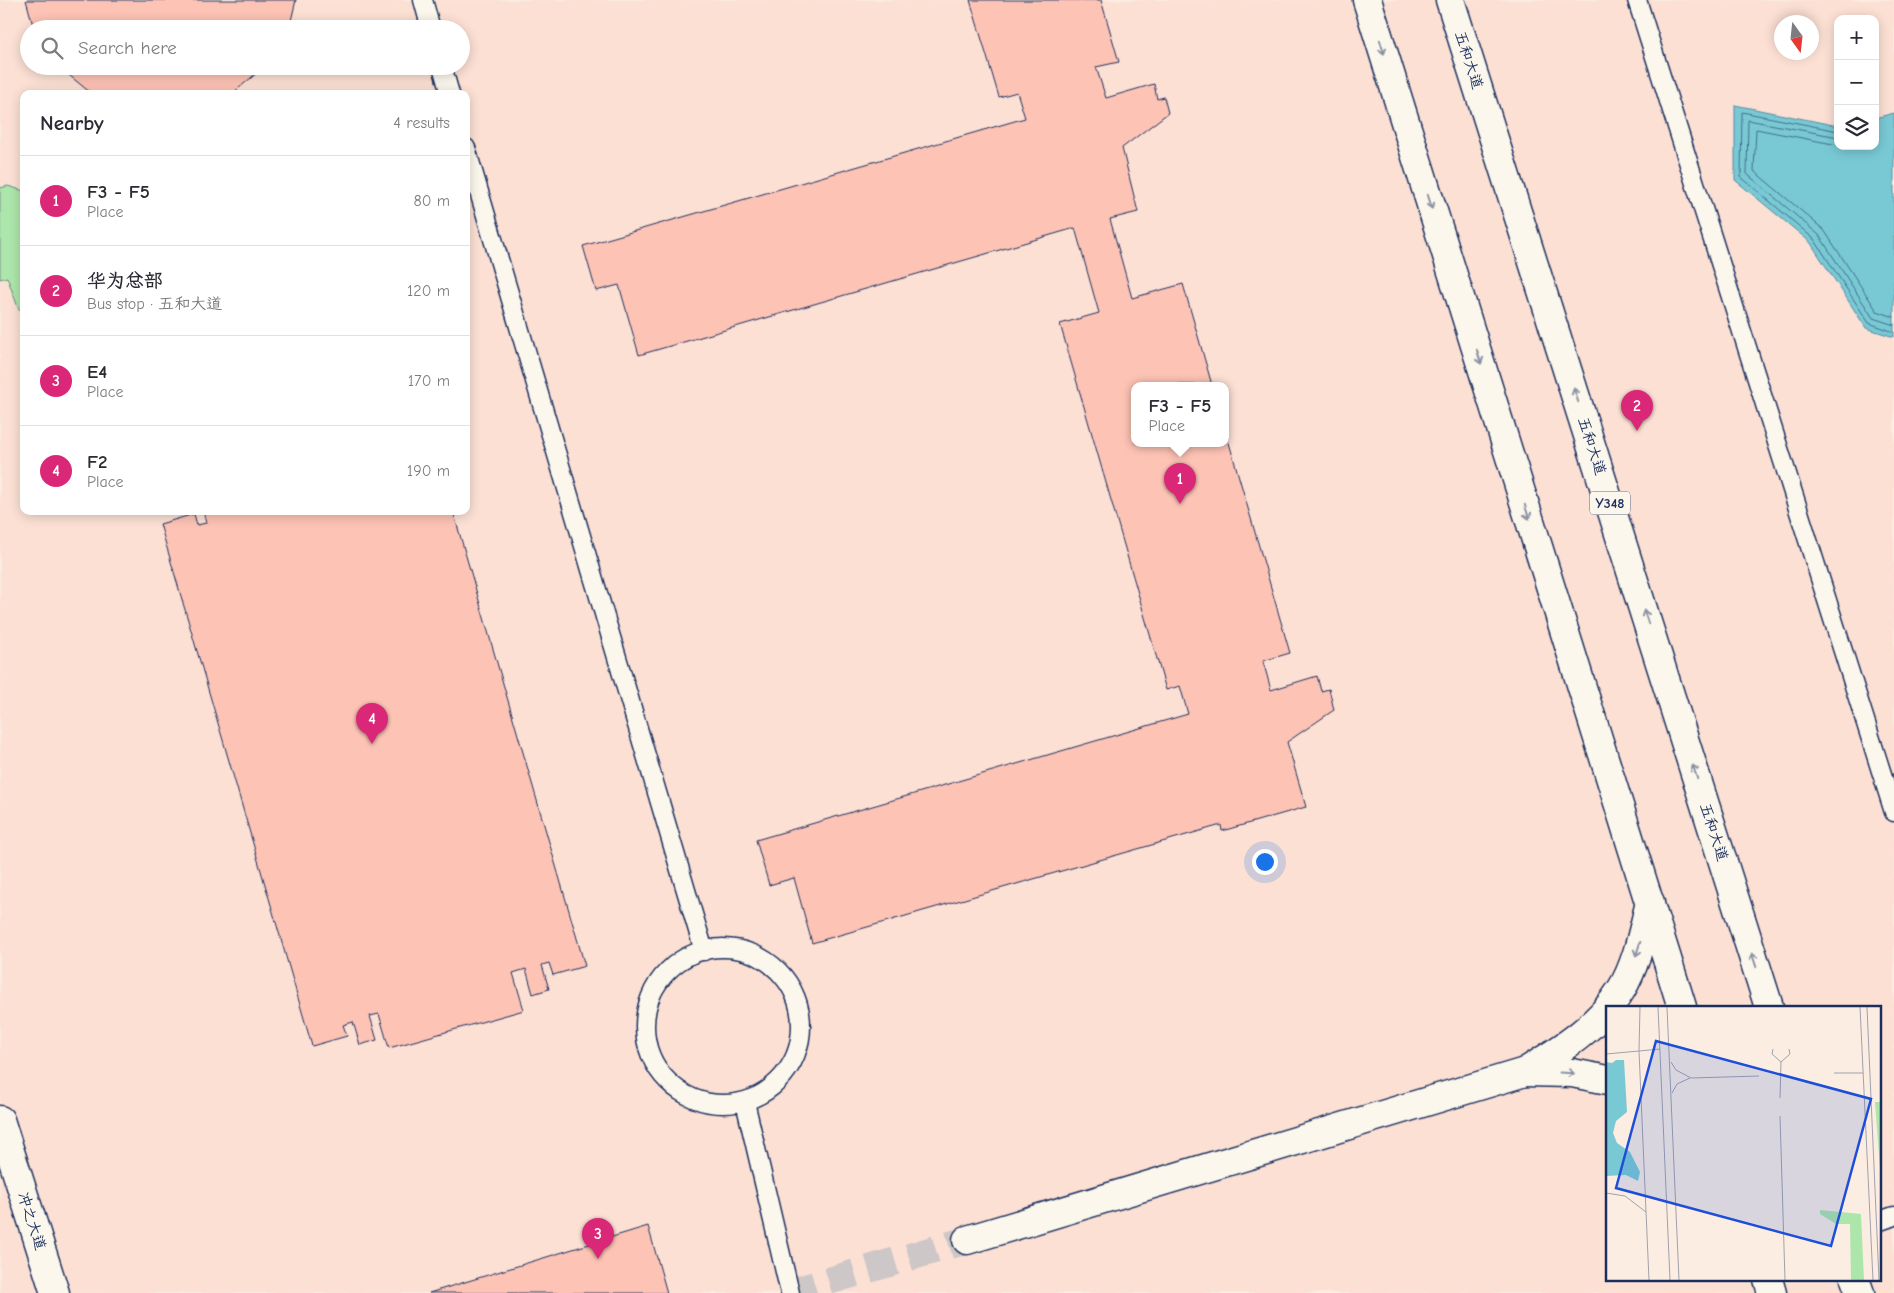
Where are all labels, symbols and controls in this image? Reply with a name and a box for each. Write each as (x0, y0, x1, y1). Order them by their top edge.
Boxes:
north arrow (1774, 15, 1819, 60)
map controls (1834, 15, 1879, 150)
button: + (1834, 15, 1879, 60)
search box (20, 20, 470, 75)
street label: 五和大道 (1451, 29, 1487, 91)
icon: search (38, 34, 66, 62)
text: Search here (78, 37, 177, 59)
one-way arrow (1377, 38, 1387, 54)
button: − (1834, 60, 1879, 105)
button: layers (1834, 105, 1879, 150)
text: Nearby (40, 111, 104, 135)
text: 4 results (393, 114, 450, 132)
text: F3 - F5 (87, 181, 150, 203)
text: 1 (53, 192, 59, 210)
text: 80 m (413, 192, 450, 210)
one-way arrow (1426, 193, 1436, 209)
text: Place (87, 203, 123, 221)
text: 华为总部 (87, 270, 163, 292)
text: 2 (52, 282, 60, 300)
text: 120 m (407, 282, 450, 300)
text: Bus stop · 五和大道 (87, 295, 222, 313)
one-way arrow (1475, 348, 1484, 364)
text: E4 (87, 361, 107, 383)
text: 3 (52, 372, 60, 390)
text: 170 m (408, 372, 450, 390)
popup (1131, 382, 1229, 447)
text: Place (87, 383, 123, 401)
one-way arrow (1570, 388, 1580, 404)
pin: 2 (1621, 390, 1653, 431)
text: F3 - F5 (1149, 395, 1211, 417)
street label: 五和大道 (1574, 415, 1610, 477)
text: Place (1149, 417, 1185, 435)
text: F2 (87, 451, 108, 473)
text: 4 (52, 462, 60, 480)
text: 190 m (407, 462, 450, 480)
pin: 1 (1164, 463, 1196, 504)
text: Place (87, 473, 123, 491)
road number: Y348 (1590, 492, 1630, 514)
one-way arrow (1523, 503, 1533, 519)
one-way arrow (1640, 609, 1650, 625)
pin: 4 (356, 703, 388, 744)
one-way arrow (1689, 764, 1699, 780)
street label: 五和大道 (1696, 801, 1732, 863)
your location (1252, 849, 1278, 875)
one-way arrow (1632, 941, 1642, 957)
one-way arrow (1749, 953, 1759, 969)
inset map (1606, 1006, 1882, 1280)
one-way arrow (1558, 1068, 1574, 1078)
street label: 冲之大道 (14, 1190, 50, 1252)
pin: 3 (582, 1218, 614, 1259)

